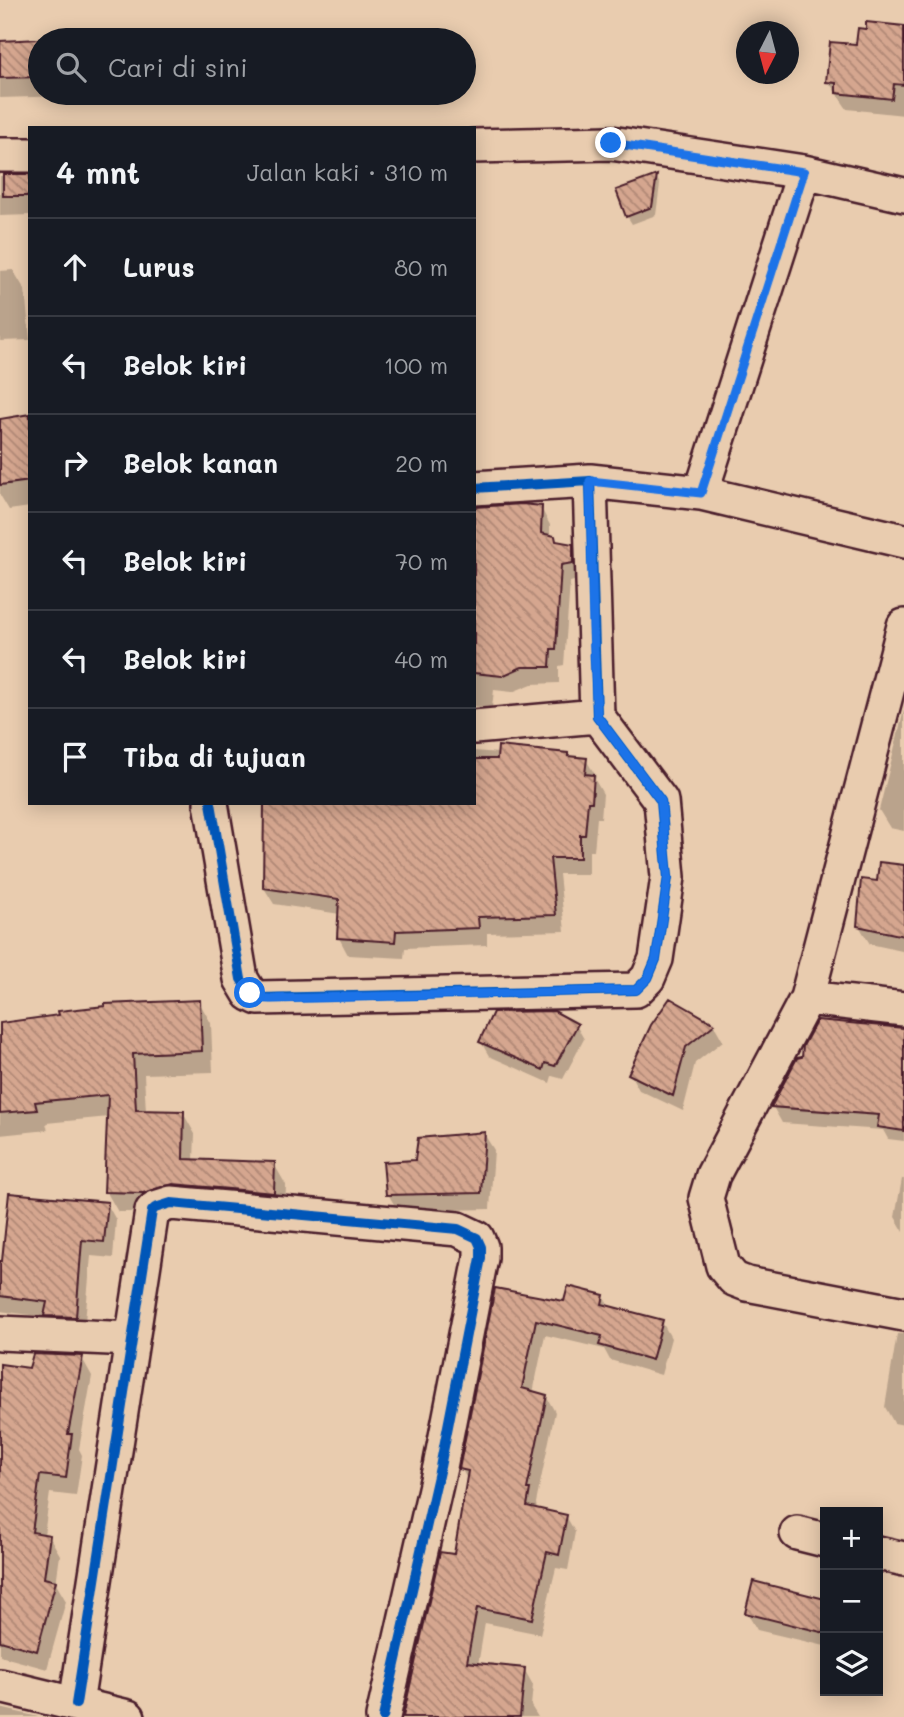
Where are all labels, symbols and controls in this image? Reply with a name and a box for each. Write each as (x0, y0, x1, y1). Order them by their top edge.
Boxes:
north arrow (736, 21, 799, 84)
search box (28, 28, 476, 105)
icon: search (52, 48, 90, 86)
text: Cari di sini (108, 50, 248, 84)
route end (595, 127, 626, 158)
text: 4 mnt (56, 152, 140, 192)
text: Jalan kaki · 310 m (247, 157, 448, 187)
icon: ahead (56, 248, 94, 286)
text: Lurus (123, 250, 195, 284)
text: 80 m (394, 252, 448, 282)
icon: left (56, 346, 94, 384)
text: Belok kiri (123, 348, 247, 382)
text: 100 m (384, 350, 448, 380)
icon: right (56, 444, 94, 482)
text: Belok kanan (123, 446, 278, 480)
text: 20 m (395, 448, 448, 478)
icon: left (56, 542, 94, 580)
text: Belok kiri (123, 544, 247, 578)
text: 70 m (395, 546, 448, 576)
icon: left (56, 640, 94, 678)
text: Belok kiri (123, 642, 247, 676)
text: 40 m (395, 644, 448, 674)
icon: arrive (56, 738, 94, 776)
text: Tiba di tujuan (123, 740, 306, 774)
route start (234, 977, 265, 1008)
map controls (820, 1507, 883, 1696)
button: + (820, 1507, 883, 1570)
button: − (820, 1570, 883, 1633)
button: layers (820, 1633, 883, 1696)

